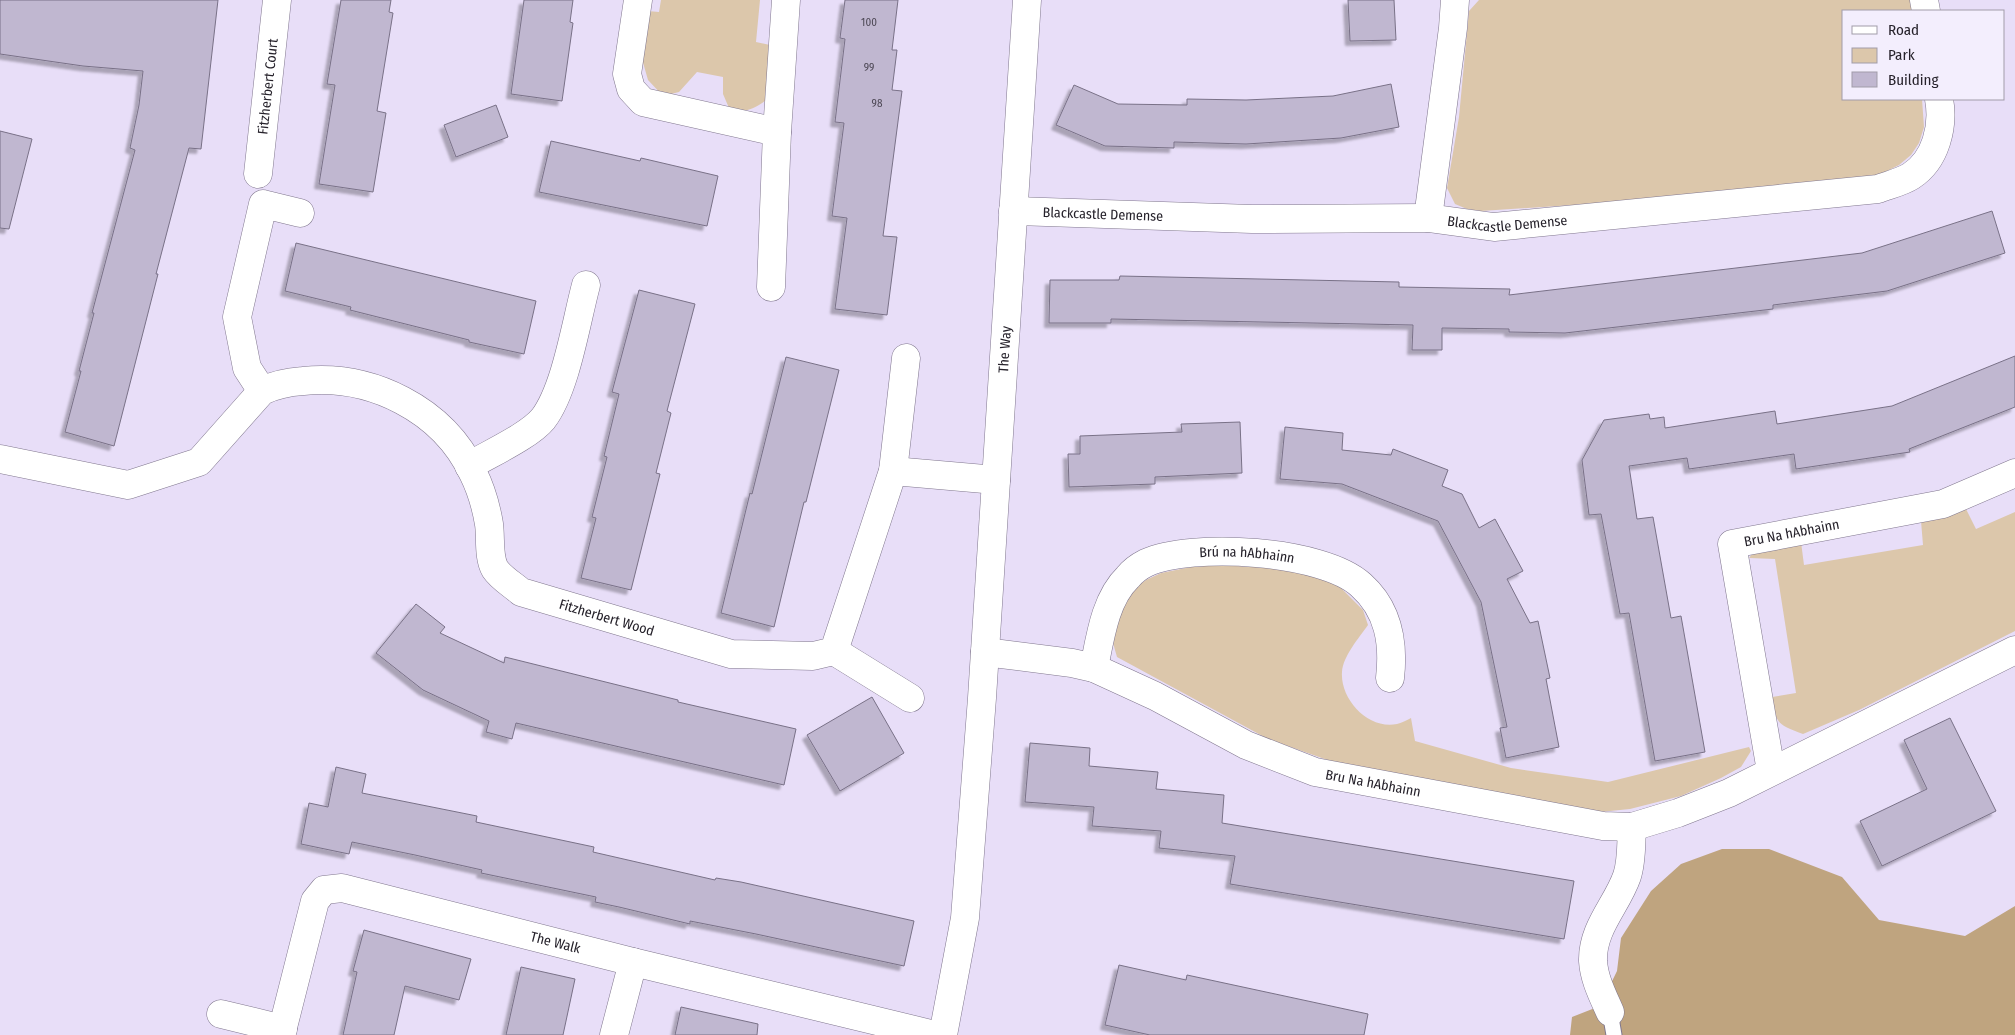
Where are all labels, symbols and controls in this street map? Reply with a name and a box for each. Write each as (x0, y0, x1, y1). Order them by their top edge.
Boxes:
legend (1842, 10, 2005, 100)
house number: 100 (861, 16, 877, 29)
text: Road (1888, 21, 1919, 39)
street label: Fitzherbert Court (254, 37, 281, 136)
text: Park (1888, 46, 1915, 64)
house number: 99 (864, 61, 874, 74)
text: Building (1888, 71, 1939, 89)
house number: 98 (872, 97, 883, 110)
street label: Blackcastle Demense (1042, 203, 1164, 225)
street label: Blackcastle Demense (1446, 211, 1568, 236)
street label: The Way (994, 325, 1015, 373)
street label: Bru Na hAbhainn (1743, 515, 1841, 550)
street label: Brú na hAbhainn (1199, 543, 1296, 567)
street label: Fitzherbert Wood (557, 595, 656, 639)
street label: Bru Na hAbhainn (1324, 766, 1422, 800)
street label: The Walk (529, 928, 583, 957)

